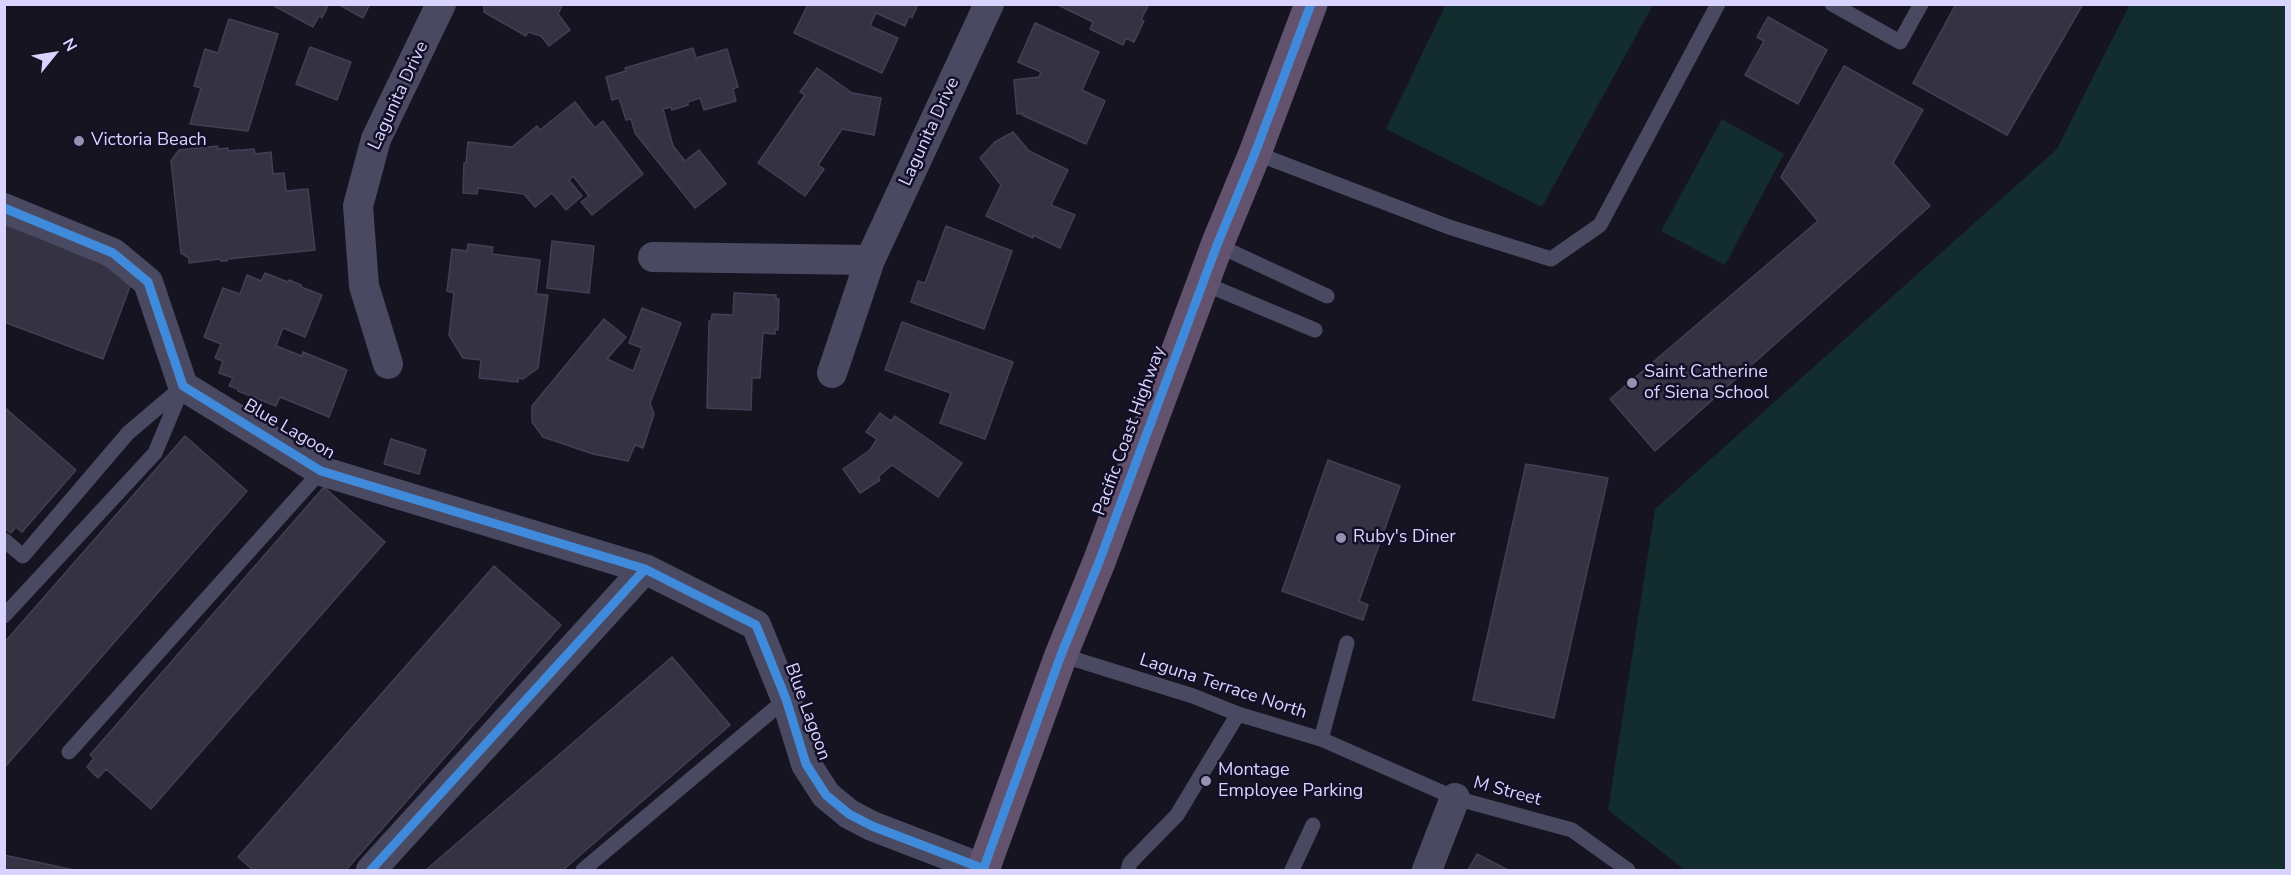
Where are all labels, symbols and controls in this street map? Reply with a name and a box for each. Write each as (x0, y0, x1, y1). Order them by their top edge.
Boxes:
north arrow (24, 24, 84, 84)
text: N (57, 34, 82, 56)
street label: Lagunita Drive (364, 38, 434, 154)
street label: Lagunita Drive (895, 74, 965, 190)
place label: Victoria Beach (91, 130, 207, 152)
marker: Victoria Beach (72, 134, 86, 148)
street label: Pacific Coast Highway (1089, 343, 1171, 519)
place label: Saint Catherine of Siena School (1644, 362, 1769, 404)
marker: Saint Catherine of Siena School (1625, 376, 1639, 390)
street label: Blue Lagoon (239, 395, 339, 465)
place label: Ruby's Diner (1353, 527, 1456, 549)
marker: Ruby's Diner (1334, 531, 1348, 545)
street label: Laguna Terrace North (1137, 650, 1309, 724)
street label: Blue Lagoon (779, 660, 835, 764)
place label: Montage Employee Parking (1218, 760, 1363, 802)
street label: M Street (1471, 773, 1543, 811)
marker: Montage Employee Parking (1199, 774, 1213, 788)

